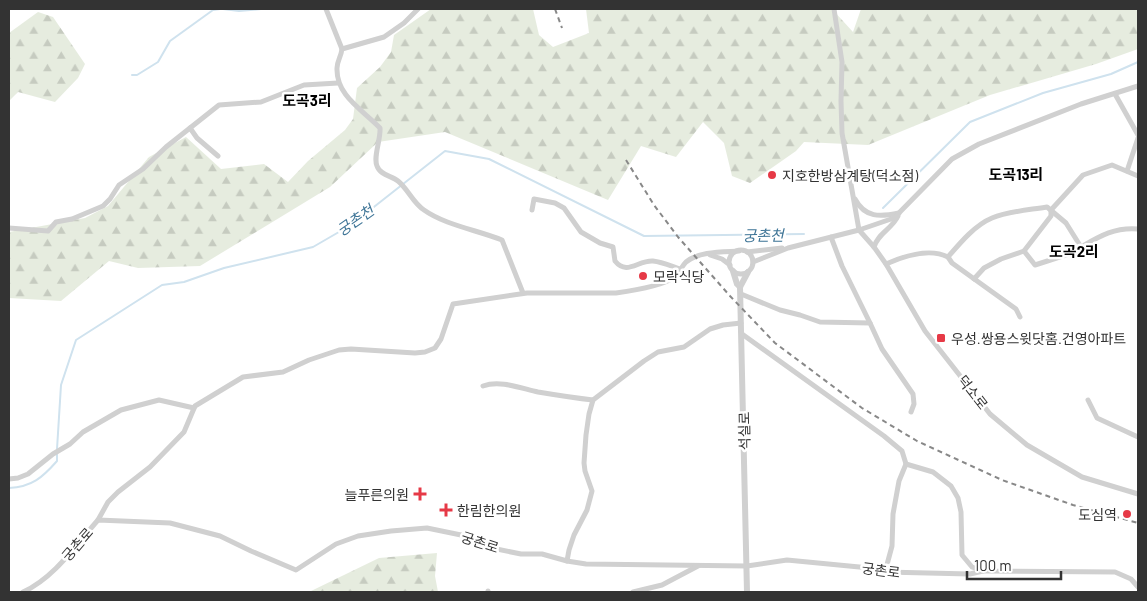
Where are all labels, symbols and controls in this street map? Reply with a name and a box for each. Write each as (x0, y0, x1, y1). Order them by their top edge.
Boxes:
district label: 도곡3리 (282, 91, 332, 109)
district label: 도곡13리 (989, 165, 1043, 183)
place label: 지호한방삼계탕(덕소점) (782, 167, 918, 184)
marker: 지호한방삼계탕(덕소점) (766, 169, 778, 181)
water label: 궁촌천 (333, 199, 379, 239)
water label: 궁촌천 (742, 226, 786, 244)
district label: 도곡2리 (1049, 242, 1099, 260)
place label: 모락식당 (653, 268, 705, 285)
marker: 모락식당 (637, 270, 649, 282)
place label: 우성.쌍용스윗닷홈.건영아파트 (951, 330, 1126, 347)
marker: 우성.쌍용스윗닷홈.건영아파트 (935, 332, 947, 344)
street label: 덕소로 (954, 372, 992, 413)
street label: 석실로 (735, 411, 753, 450)
place label: 늘푸른의원 (345, 486, 409, 503)
marker: 늘푸른의원 (413, 487, 427, 501)
place label: 한림한의원 (457, 502, 521, 519)
marker: 한림한의원 (439, 503, 453, 517)
place label: 도심역 (1078, 506, 1117, 523)
marker: 도심역 (1121, 508, 1133, 520)
street label: 궁촌로 (58, 524, 96, 564)
street label: 궁촌로 (459, 528, 501, 556)
scale bar (967, 548, 1061, 580)
text: 100 m (974, 556, 1012, 574)
street label: 궁촌로 (861, 559, 901, 581)

